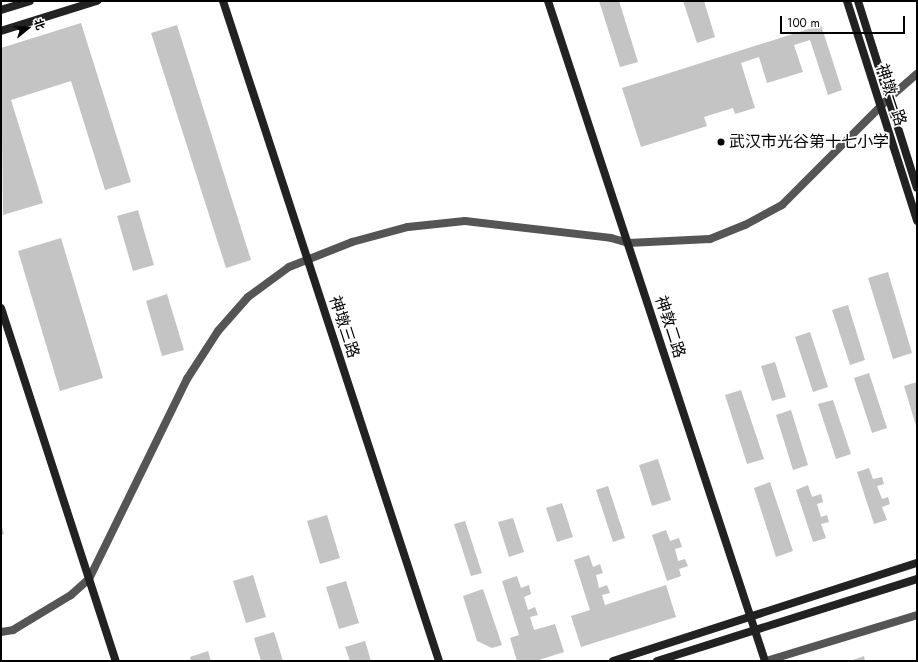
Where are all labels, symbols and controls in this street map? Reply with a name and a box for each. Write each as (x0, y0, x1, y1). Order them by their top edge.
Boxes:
north arrow (8, 8, 48, 48)
scale bar (782, 8, 907, 34)
text: 100 m (787, 14, 820, 32)
text: 北 (30, 17, 49, 32)
street label: 神墩一路 (872, 62, 910, 128)
place label: 武汉市光谷第十七小学 (729, 132, 889, 152)
marker: 武汉市光谷第十七小学 (716, 137, 726, 147)
street label: 神墩三路 (325, 294, 363, 360)
street label: 神敦二路 (651, 294, 689, 360)

